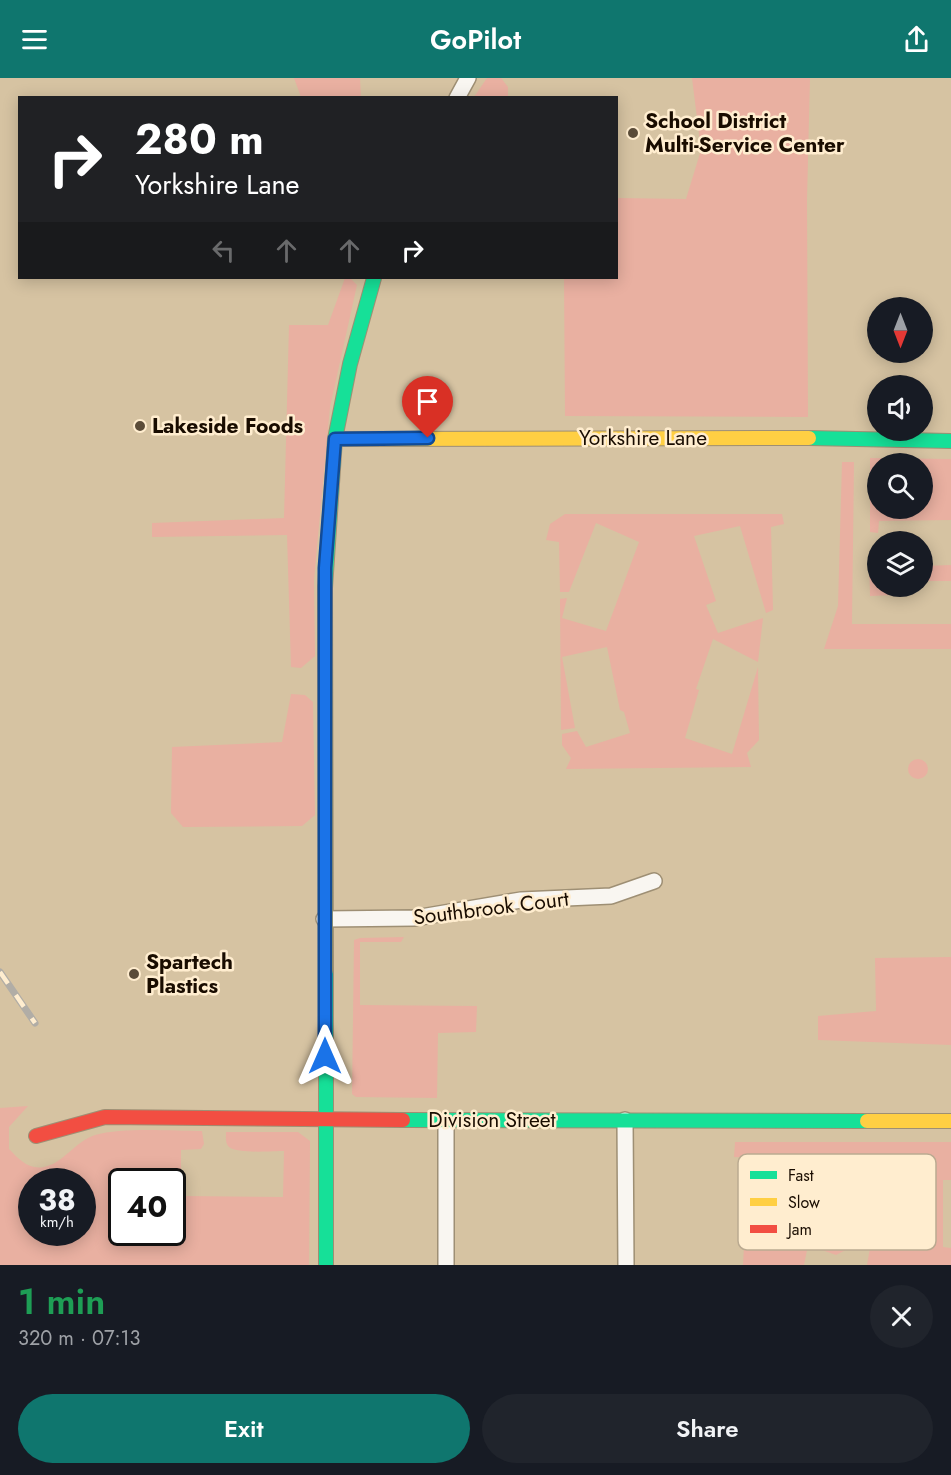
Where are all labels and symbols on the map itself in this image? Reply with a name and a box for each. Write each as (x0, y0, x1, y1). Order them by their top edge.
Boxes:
place label: School District Multi-Service Center (645, 106, 845, 160)
marker: School District Multi-Service Center (626, 126, 640, 140)
north arrow (867, 297, 933, 363)
pin (402, 376, 453, 438)
place label: Lakeside Foods (152, 411, 304, 441)
marker: Lakeside Foods (133, 419, 147, 433)
street label: Yorkshire Lane (579, 423, 707, 453)
street label: Southbrook Court (411, 884, 571, 932)
place label: Spartech Plastics (146, 947, 233, 1001)
marker: Spartech Plastics (127, 967, 141, 981)
position arrow (293, 1024, 357, 1088)
street label: Division Street (428, 1105, 556, 1135)
legend (738, 1154, 936, 1250)
text: Fast (788, 1164, 814, 1187)
speed limit sign: 40 (108, 1168, 186, 1246)
text: Slow (788, 1191, 820, 1214)
text: Jam (786, 1218, 812, 1241)

